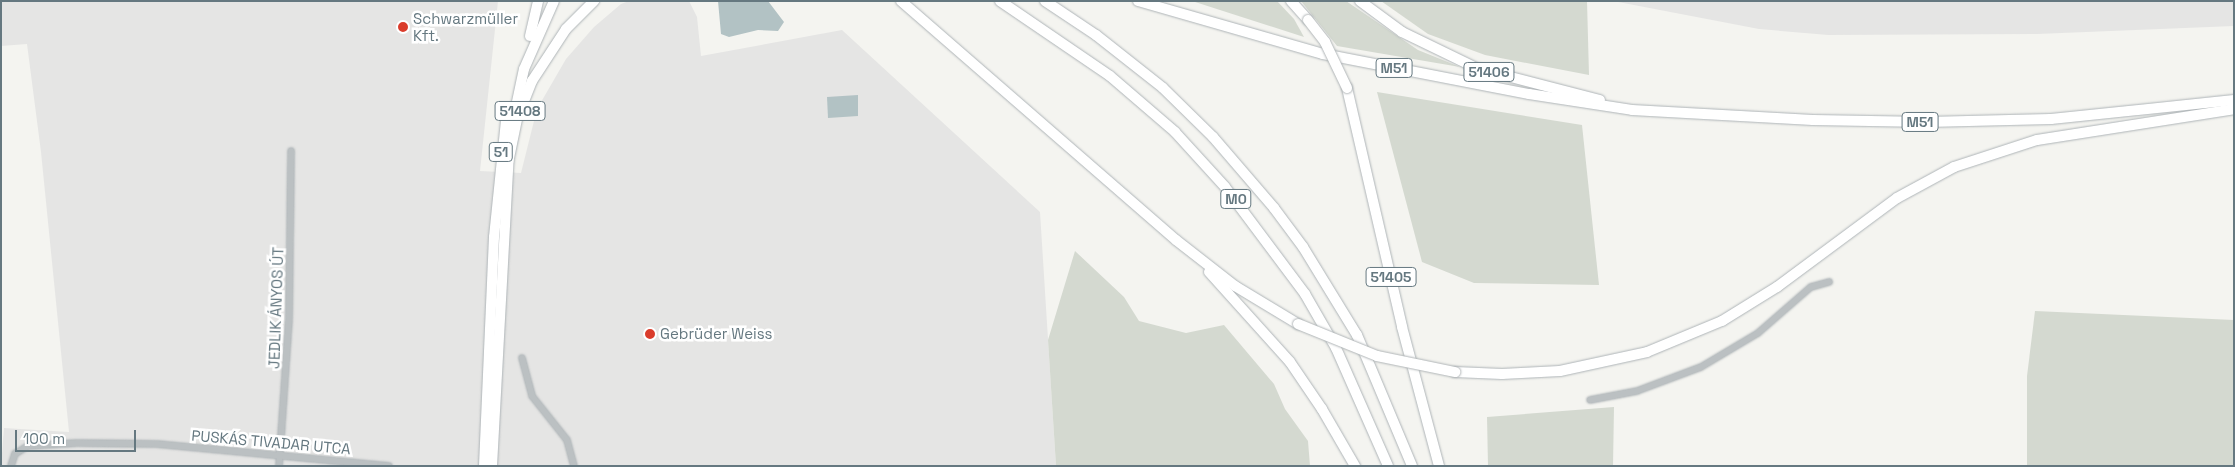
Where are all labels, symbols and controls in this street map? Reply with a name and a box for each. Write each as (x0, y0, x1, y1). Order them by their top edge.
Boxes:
place label: Schwarzmüller Kft. (413, 9, 518, 44)
marker: Schwarzmüller Kft. (397, 21, 409, 33)
road number: M51 (1375, 56, 1413, 80)
road number: 51406 (1463, 61, 1515, 84)
road number: 51408 (494, 100, 546, 122)
road number: M51 (1901, 110, 1939, 134)
road number: 51 (488, 140, 514, 163)
road number: M0 (1220, 188, 1252, 210)
street label: JEDLIK ÁNYOS ÚT (265, 247, 287, 369)
road number: 51405 (1365, 266, 1417, 288)
place label: Gebrüder Weiss (660, 325, 773, 343)
marker: Gebrüder Weiss (644, 328, 656, 340)
scale bar (18, 420, 139, 452)
street label: PUSKÁS TIVADAR UTCA (190, 426, 352, 458)
text: 100 m (23, 429, 65, 448)

